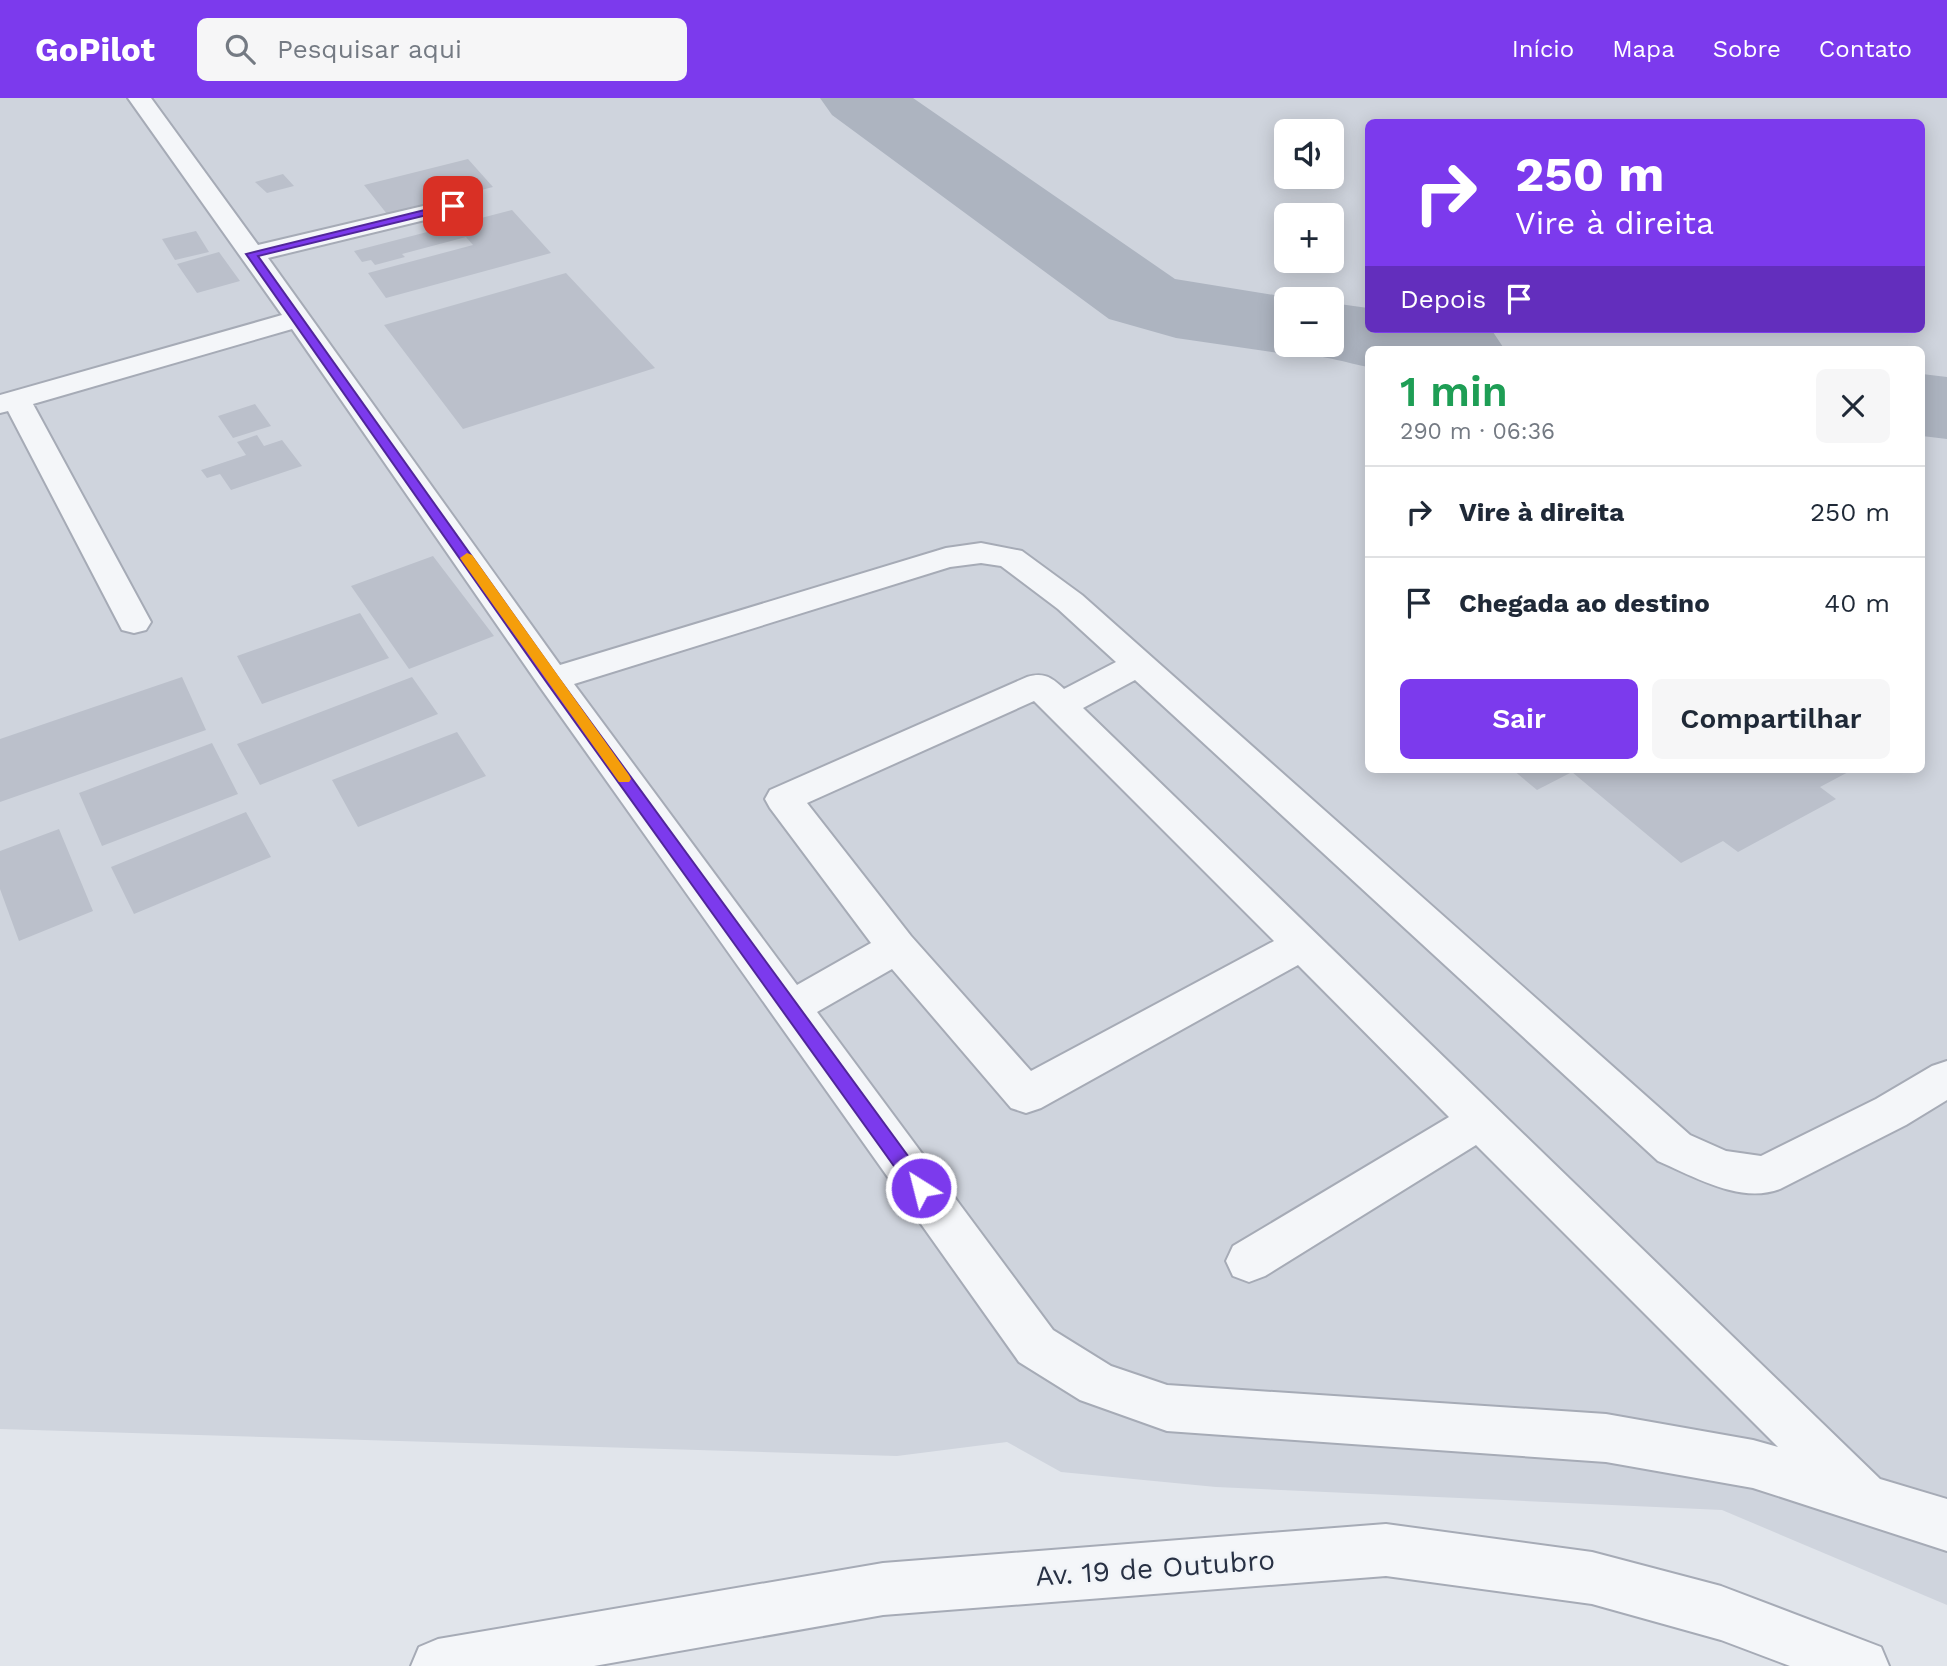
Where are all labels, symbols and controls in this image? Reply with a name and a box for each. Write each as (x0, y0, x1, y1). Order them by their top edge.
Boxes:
search box (197, 18, 687, 81)
text: GoPilot (35, 30, 155, 69)
icon: search (221, 30, 259, 68)
text: Pesquisar aqui (277, 34, 462, 64)
text: Início (1512, 35, 1574, 63)
text: Mapa (1612, 35, 1675, 63)
text: Sobre (1713, 35, 1781, 63)
text: Contato (1819, 35, 1912, 63)
map controls (1274, 119, 1344, 357)
button: sound (1274, 119, 1344, 189)
text: 250 m (1515, 145, 1664, 203)
icon: right (1400, 147, 1491, 238)
pin (423, 176, 483, 236)
icon: arrive (434, 187, 472, 225)
button: + (1274, 203, 1344, 273)
text: Vire à direita (1515, 204, 1714, 242)
icon: arrive (1500, 280, 1538, 318)
text: Depois (1400, 284, 1486, 314)
button: − (1274, 287, 1344, 357)
text: 1 min (1400, 367, 1508, 416)
button: close (1816, 369, 1890, 443)
text: 290 m · 06:36 (1400, 418, 1555, 445)
icon: right (1400, 493, 1438, 531)
text: Vire à direita (1459, 497, 1624, 527)
text: 250 m (1810, 497, 1890, 527)
icon: arrive (1400, 584, 1438, 622)
text: Chegada ao destino (1459, 588, 1710, 618)
text: 40 m (1824, 588, 1890, 618)
button: Sair (1400, 679, 1638, 759)
button: Compartilhar (1652, 679, 1890, 759)
position arrow (884, 1151, 958, 1225)
street label: Av. 19 de Outubro (1034, 1543, 1276, 1593)

